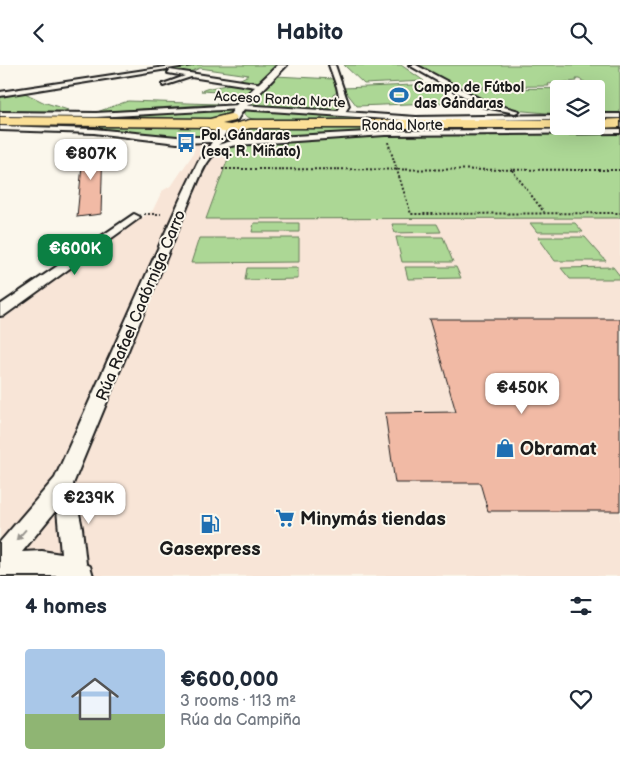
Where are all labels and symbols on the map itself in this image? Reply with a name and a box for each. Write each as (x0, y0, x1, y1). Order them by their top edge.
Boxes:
place label: Campo de Fútbol das Gándaras (414, 79, 524, 112)
sports icon: Campo de Fútbol das Gándaras (388, 84, 410, 106)
street label: Acceso Ronda Norte (214, 88, 346, 111)
street label: Ronda Norte (361, 117, 443, 134)
place label: Pol. Gándaras (esq. R. Miñato) (201, 127, 301, 160)
bus stop icon: Pol. Gándaras (esq. R. Miñato) (175, 132, 197, 154)
pin: €807K (56, 139, 126, 181)
street label: Rúa Rafael Cadórniga Carro (93, 207, 190, 404)
pin: €600K (40, 233, 110, 276)
pin: €450K (487, 373, 557, 415)
shop icon: Obramat (494, 437, 516, 459)
place label: Obramat (520, 438, 597, 461)
pin: €239K (54, 483, 124, 525)
supermarket icon: Minymás tiendas (274, 507, 296, 529)
place label: Minymás tiendas (300, 508, 446, 531)
fuel station icon: Gasexpress (199, 513, 221, 535)
one-way arrow (16, 529, 27, 542)
place label: Gasexpress (159, 538, 261, 561)

